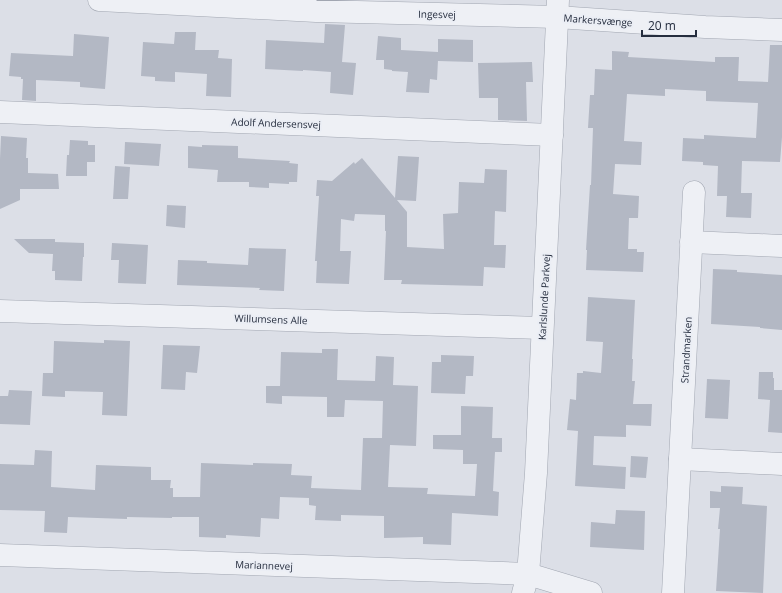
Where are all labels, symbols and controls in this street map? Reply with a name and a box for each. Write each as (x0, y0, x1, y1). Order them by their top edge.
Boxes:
street label: Ingesvej (418, 7, 456, 21)
street label: Markersvænge (563, 11, 633, 29)
scale bar (642, 12, 696, 38)
text: 20 m (648, 17, 676, 34)
street label: Adolf Andersensvej (231, 114, 321, 132)
street label: Karlslunde Parkvej (535, 254, 553, 340)
street label: Willumsens Alle (234, 311, 308, 327)
street label: Strandmarken (677, 316, 695, 384)
street label: Mariannevej (235, 557, 293, 573)

